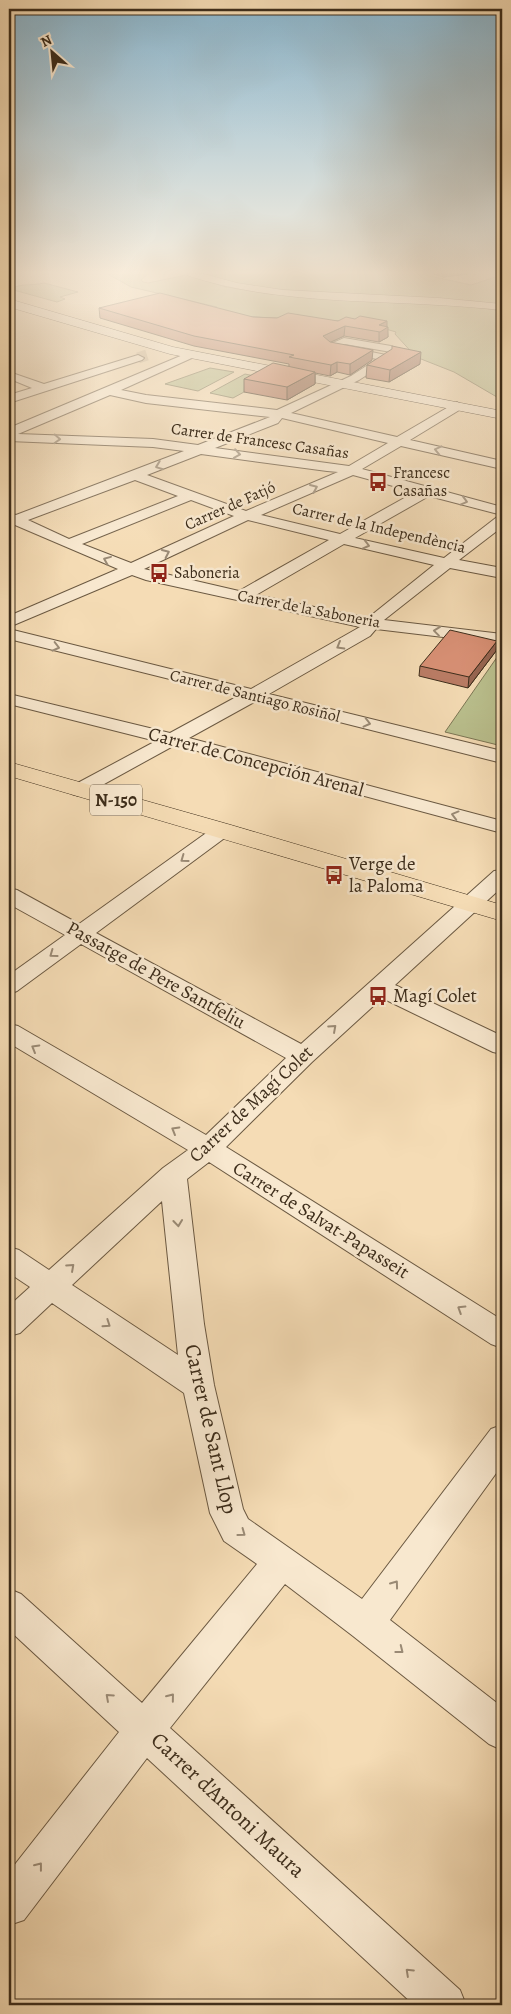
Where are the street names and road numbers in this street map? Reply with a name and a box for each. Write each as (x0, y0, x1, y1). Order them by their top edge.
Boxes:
street label: Carrer de Francesc Casañas (170, 418, 350, 464)
street label: Carrer de Fatjó (181, 476, 279, 536)
street label: Carrer de la Independència (290, 497, 468, 559)
street label: Carrer de la Saboneria (236, 584, 383, 634)
street label: Carrer de Santiago Rosiñol (168, 664, 343, 728)
street label: Carrer de Concepción Arenal (145, 721, 367, 803)
road number: N-150 (90, 784, 142, 816)
street label: Passatge de Pere Santfeliu (62, 915, 251, 1035)
street label: Carrer de Magí Colet (183, 1040, 319, 1168)
street label: Carrer de Salvat-Papasseit (228, 1155, 414, 1285)
street label: Carrer de Sant Llop (177, 1341, 245, 1517)
street label: Carrer d'Antoni Maura (144, 1725, 312, 1885)

